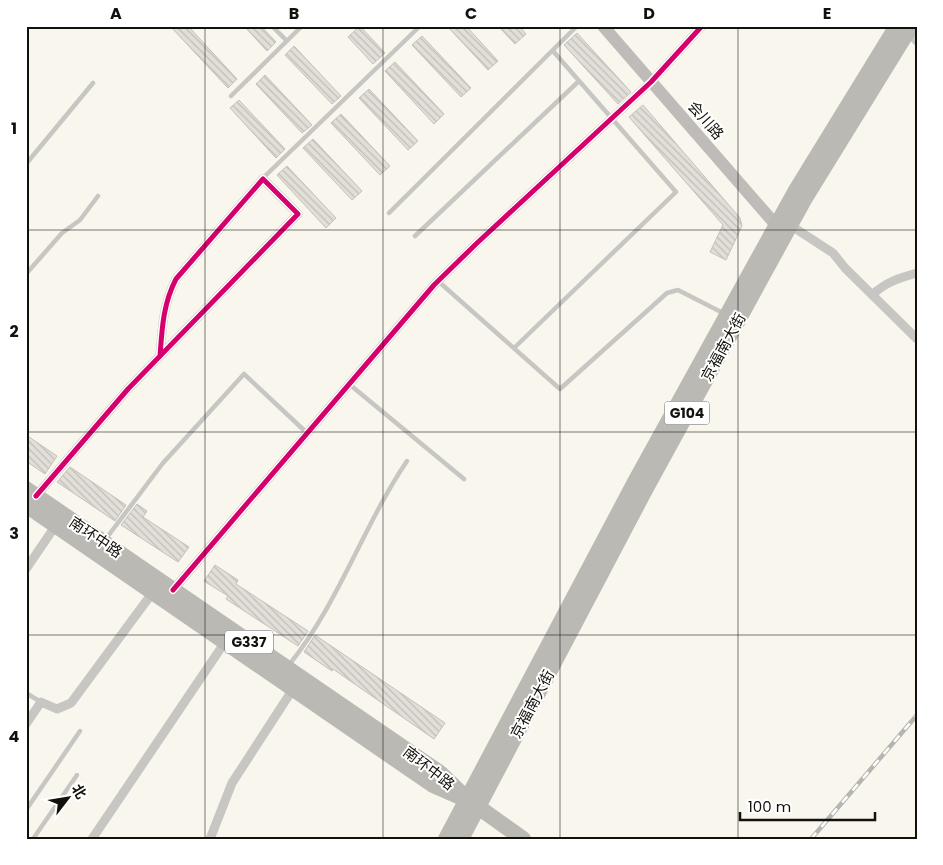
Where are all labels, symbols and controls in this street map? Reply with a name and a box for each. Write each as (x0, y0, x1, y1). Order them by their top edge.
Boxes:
text: A (110, 2, 122, 25)
text: B (289, 2, 299, 25)
text: C (465, 2, 477, 25)
text: D (643, 2, 655, 25)
text: E (823, 2, 831, 25)
street label: 会川路 (683, 96, 729, 144)
text: 1 (11, 117, 17, 140)
street label: 京福南大街 (696, 309, 750, 385)
text: 2 (9, 320, 19, 343)
road number: G104 (664, 402, 710, 424)
street label: 南环中路 (65, 512, 127, 562)
text: 3 (9, 522, 19, 545)
road number: G337 (225, 630, 273, 654)
street label: 京福南大街 (505, 666, 559, 742)
text: 4 (9, 725, 20, 748)
street label: 南环中路 (399, 741, 459, 795)
north arrow (42, 772, 92, 822)
text: 北 (67, 780, 91, 802)
scale bar (740, 790, 876, 822)
text: 100 m (748, 796, 791, 817)

